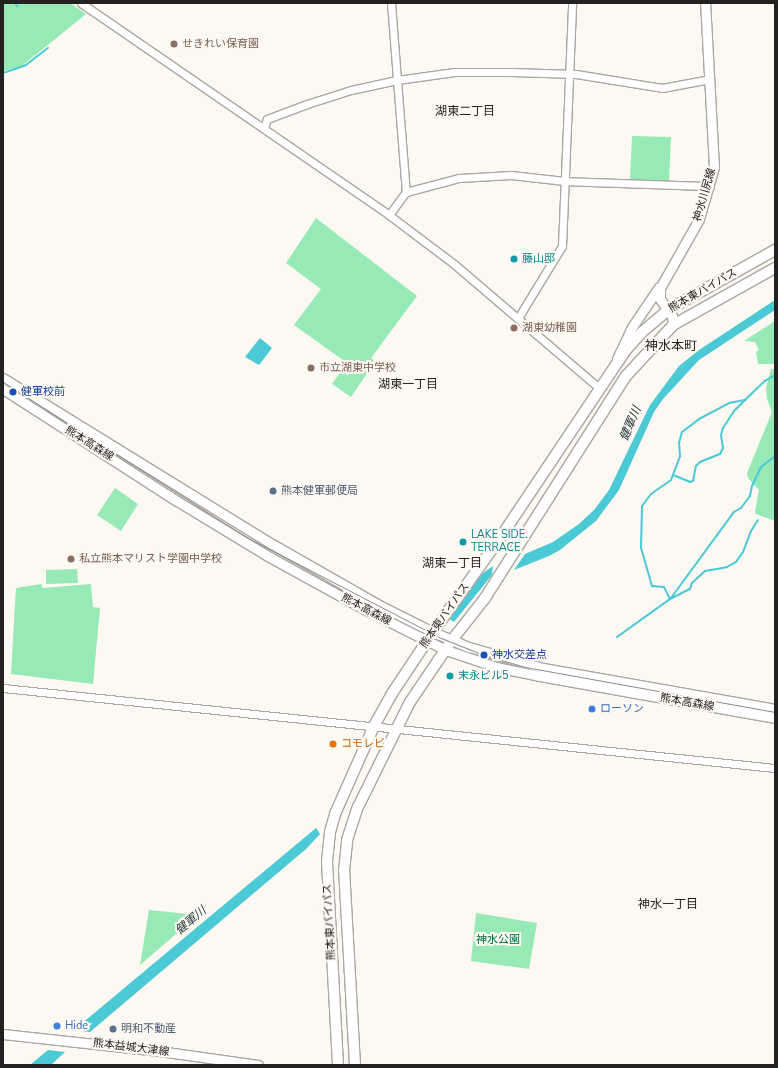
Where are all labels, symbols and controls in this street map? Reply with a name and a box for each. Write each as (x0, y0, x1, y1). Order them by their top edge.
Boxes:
place label: せきれい保育園 (182, 37, 259, 51)
marker: せきれい保育園 (169, 39, 179, 49)
district label: 湖東二丁目 (435, 105, 495, 119)
street label: 神水川尻線 (691, 167, 719, 223)
place label: 藤山邸 (522, 252, 555, 266)
marker: 藤山邸 (509, 254, 519, 264)
street label: 熊本東バイパス (666, 266, 740, 316)
place label: 湖東幼稚園 (522, 321, 577, 335)
marker: 湖東幼稚園 (509, 323, 519, 333)
district label: 神水本町 (645, 338, 697, 354)
place label: 市立湖東中学校 (319, 361, 396, 375)
marker: 市立湖東中学校 (306, 363, 316, 373)
district label: 湖東一丁目 (378, 378, 438, 392)
place label: 健軍校前 (21, 385, 65, 399)
marker: 健軍校前 (8, 387, 18, 397)
water label: 健軍川 (617, 405, 645, 443)
street label: 熊本高森線 (62, 424, 116, 464)
place label: 熊本健軍郵便局 (281, 484, 358, 498)
marker: 熊本健軍郵便局 (268, 486, 278, 496)
place label: LAKE SIDE. TERRACE (471, 529, 528, 555)
marker: LAKE SIDE. TERRACE (458, 537, 468, 547)
place label: 私立熊本マリスト学園中学校 (79, 552, 222, 566)
marker: 私立熊本マリスト学園中学校 (66, 554, 76, 564)
district label: 湖東一丁目 (422, 557, 482, 571)
street label: 熊本東バイパス (418, 581, 472, 651)
street label: 熊本高森線 (339, 591, 393, 629)
place label: 神水交差点 (492, 648, 547, 662)
marker: 神水交差点 (479, 650, 489, 660)
place label: 末永ビル5 (458, 669, 509, 683)
marker: 末永ビル5 (445, 671, 455, 681)
street label: 熊本高森線 (659, 692, 715, 714)
place label: ローソン (600, 702, 644, 716)
marker: ローソン (587, 704, 597, 714)
place label: コモレビ (341, 737, 385, 751)
marker: コモレビ (328, 739, 338, 749)
street label: 熊本東バイパス (321, 883, 339, 961)
district label: 神水一丁目 (638, 898, 698, 912)
water label: 健軍川 (173, 904, 209, 938)
park label: 神水公園 (476, 933, 520, 947)
place label: Hide (65, 1019, 88, 1033)
marker: Hide (52, 1021, 62, 1031)
place label: 明和不動産 (121, 1022, 176, 1036)
marker: 明和不動産 (108, 1024, 118, 1034)
street label: 熊本益城大津線 (92, 1037, 170, 1059)

